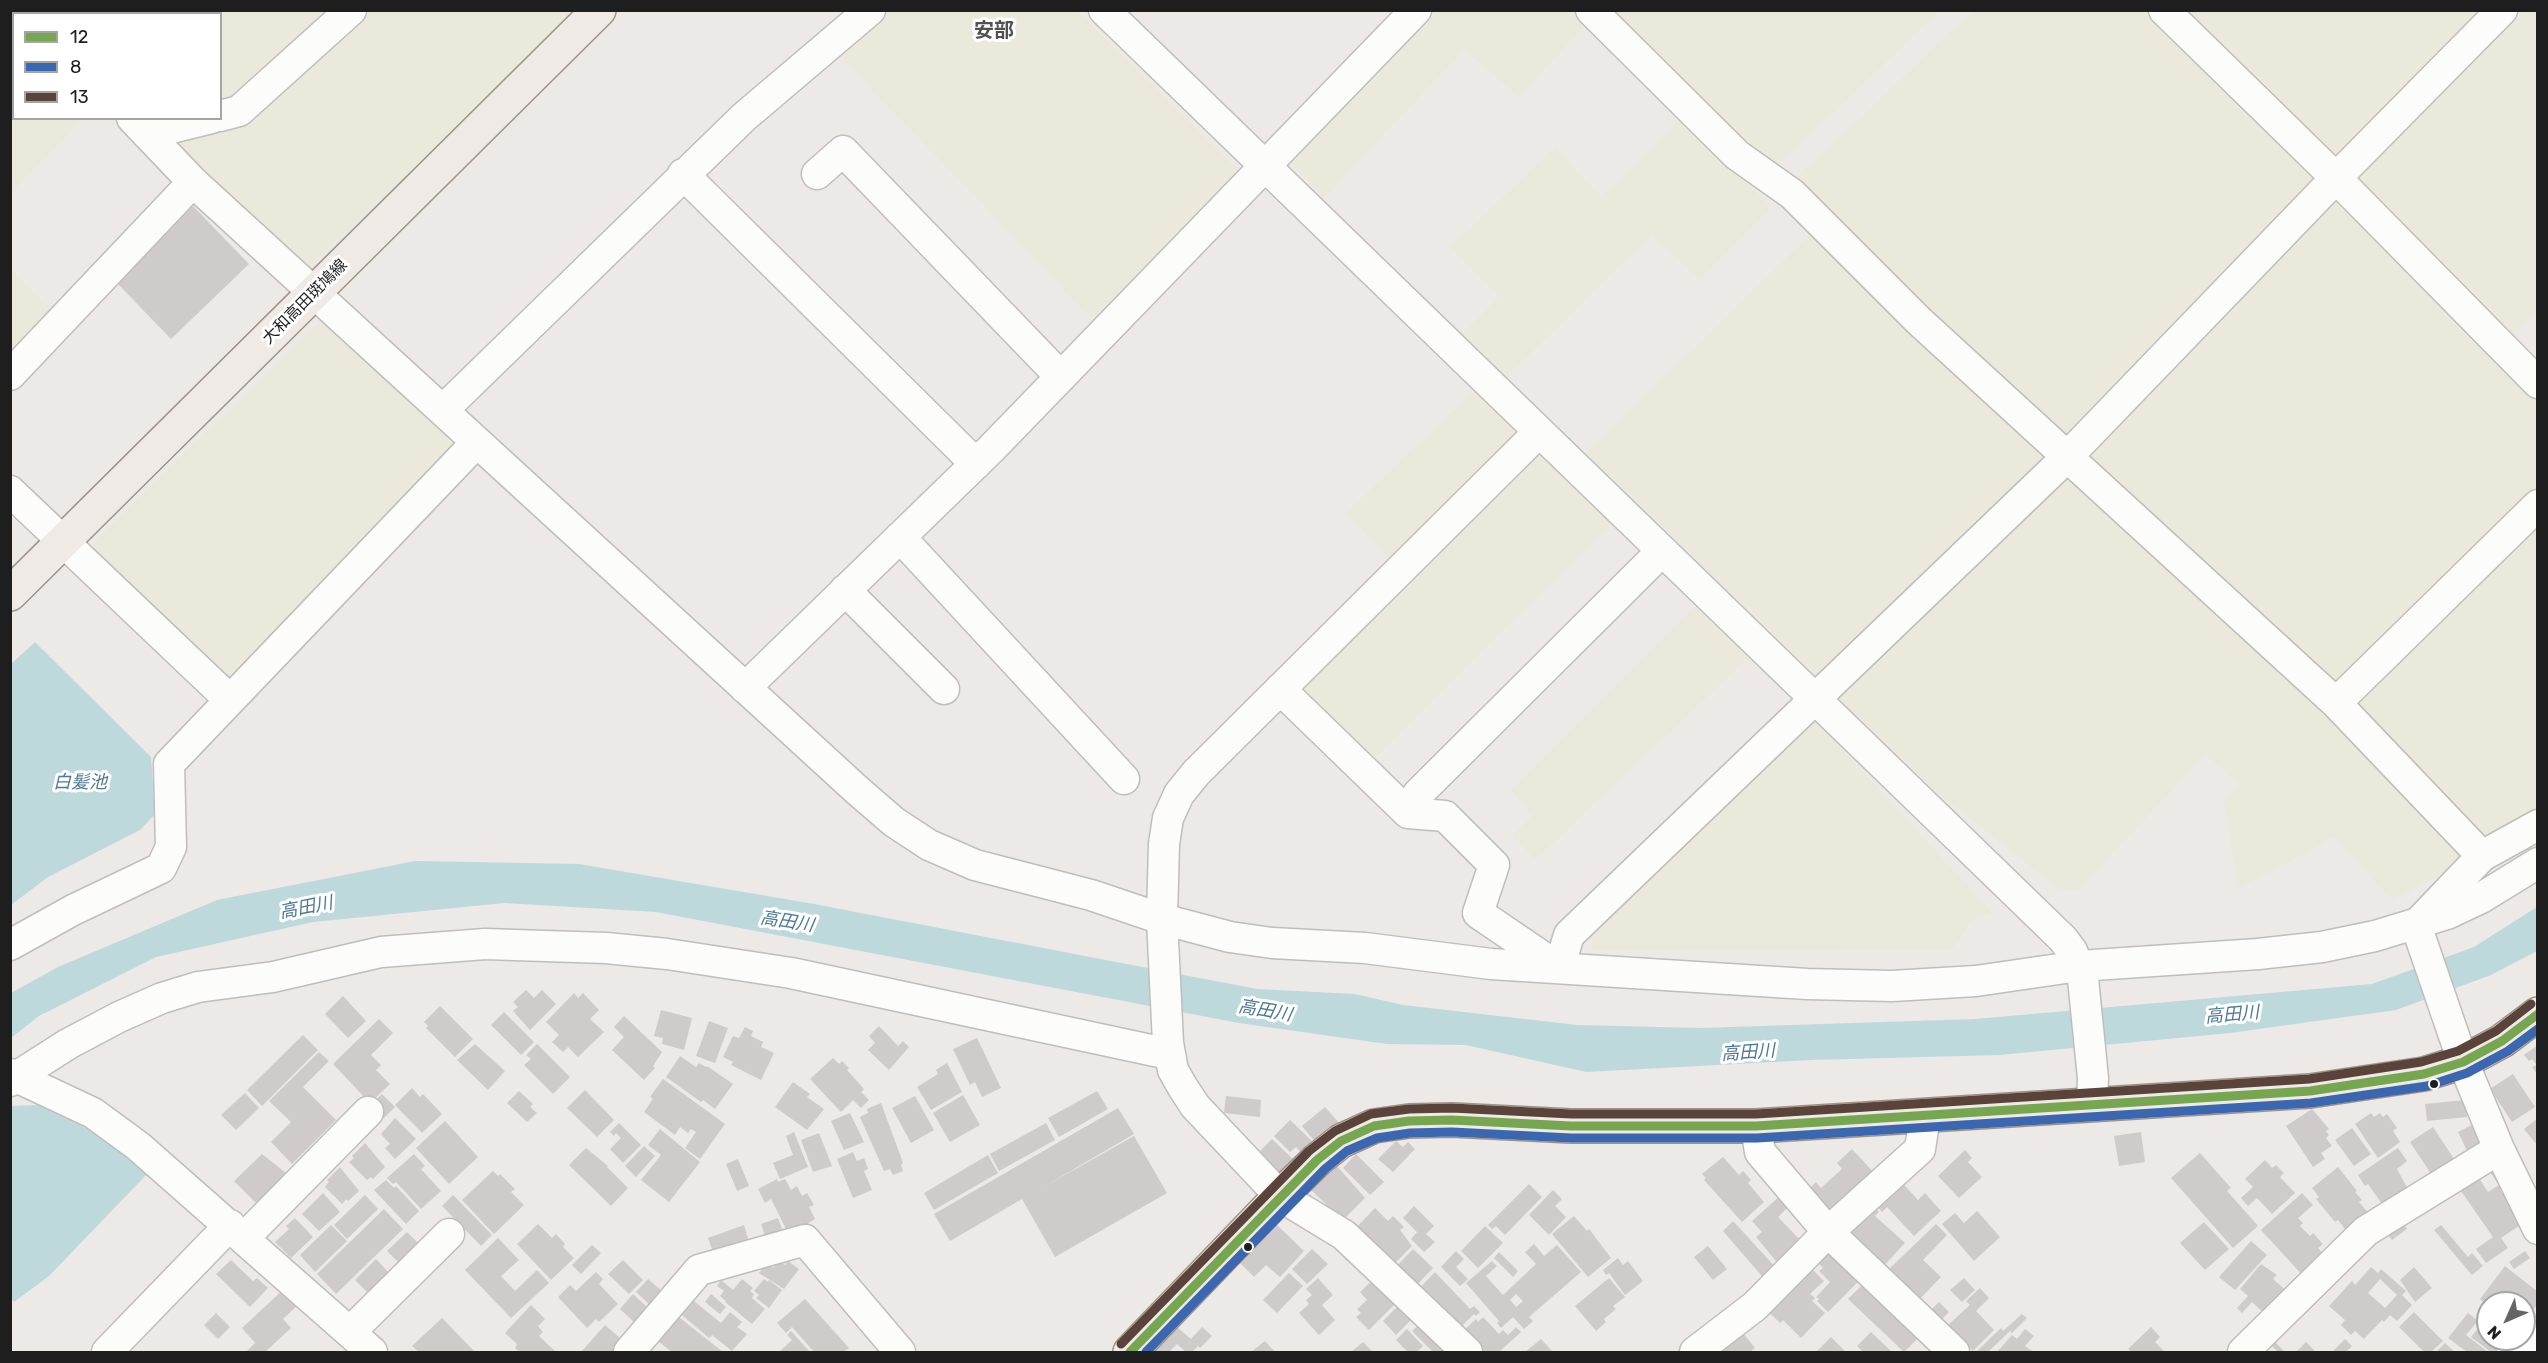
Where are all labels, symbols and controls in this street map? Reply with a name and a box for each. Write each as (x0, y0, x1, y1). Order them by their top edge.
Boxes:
legend (12, 12, 222, 120)
district label: 安部 (974, 19, 1014, 43)
text: 12 (70, 26, 88, 48)
text: 8 (70, 56, 81, 78)
text: 13 (70, 86, 89, 108)
street label: 大和高田斑鳩線 (259, 256, 351, 348)
water label: 白髪池 (53, 772, 107, 794)
water label: 高田川 (277, 892, 335, 924)
water label: 高田川 (759, 907, 815, 937)
water label: 高田川 (1237, 996, 1293, 1026)
water label: 高田川 (2204, 1002, 2260, 1028)
water label: 高田川 (1720, 1040, 1776, 1066)
unlabelled marker (2428, 1078, 2440, 1090)
unlabelled marker (1242, 1241, 1254, 1253)
north arrow (2476, 1291, 2536, 1351)
text: N (2484, 1322, 2505, 1343)

